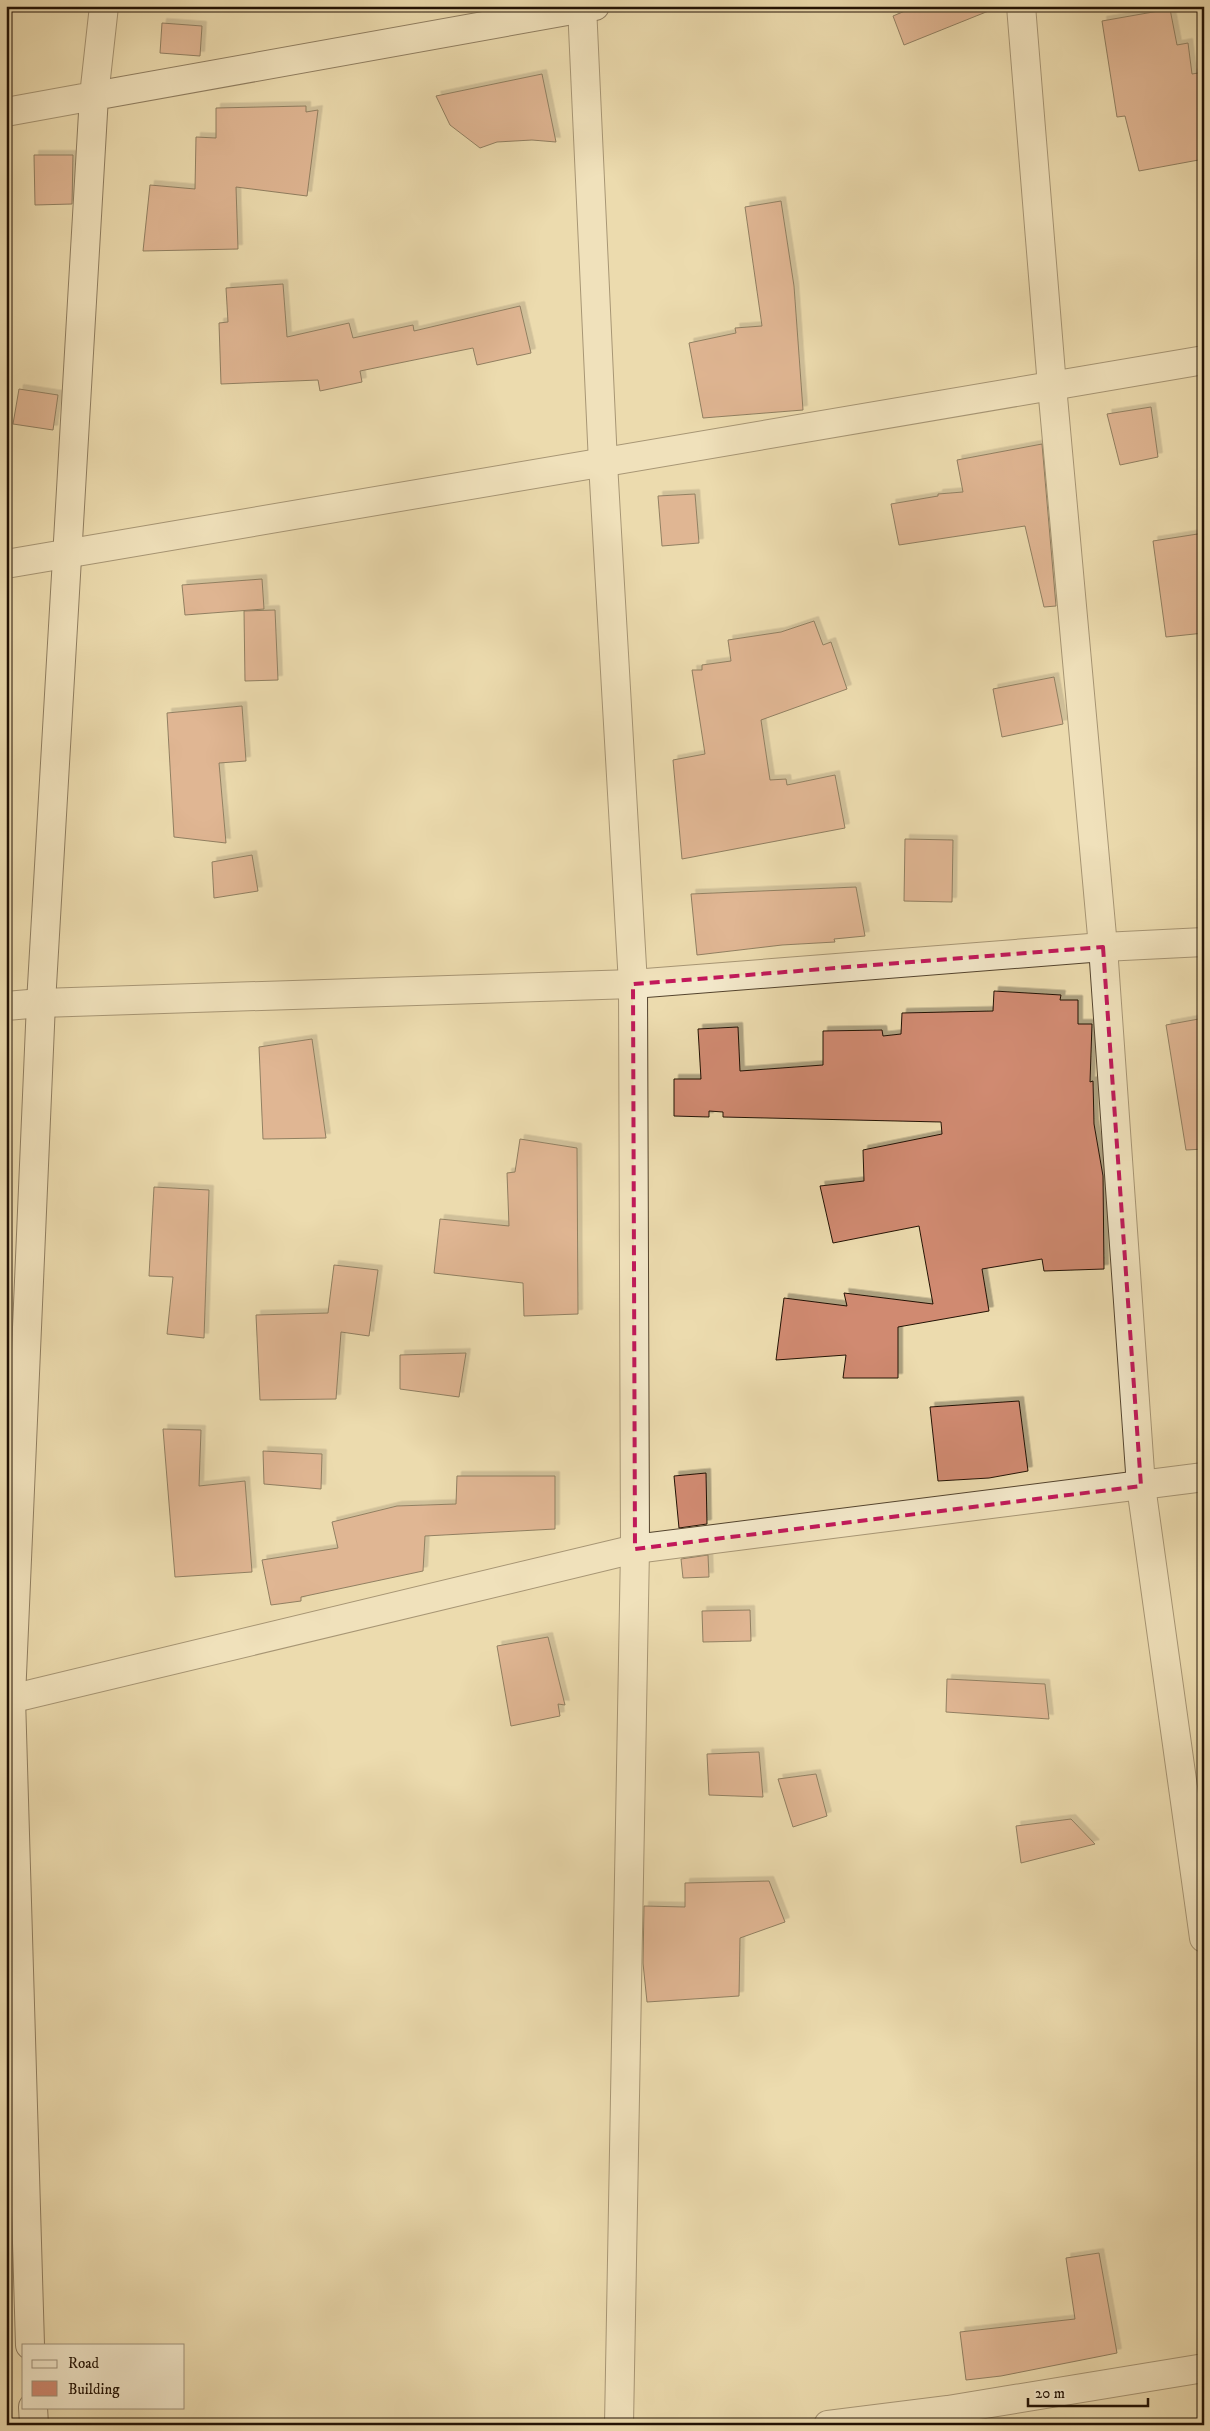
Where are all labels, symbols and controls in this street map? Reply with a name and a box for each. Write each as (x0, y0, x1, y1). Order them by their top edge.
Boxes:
legend (22, 2344, 185, 2408)
text: Road (68, 2354, 100, 2373)
scale bar (1028, 2376, 1148, 2408)
text: Building (68, 2380, 120, 2399)
text: 20 m (1035, 2384, 1065, 2403)

